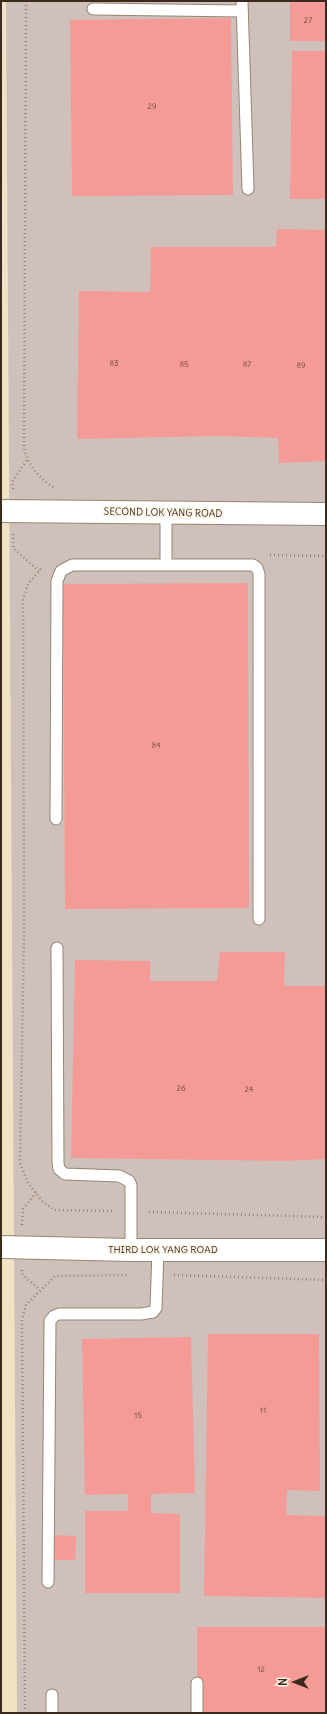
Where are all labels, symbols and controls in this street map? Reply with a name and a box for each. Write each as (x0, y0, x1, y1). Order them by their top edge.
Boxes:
house number: 27 (304, 16, 312, 26)
house number: 29 (148, 102, 156, 112)
house number: 83 (109, 359, 119, 369)
house number: 85 (179, 360, 189, 370)
house number: 87 (243, 360, 251, 370)
house number: 89 (296, 361, 306, 371)
street label: SECOND LOK YANG ROAD (104, 506, 222, 520)
house number: 84 (151, 741, 161, 751)
house number: 26 (177, 1084, 185, 1094)
house number: 24 (245, 1085, 253, 1095)
street label: THIRD LOK YANG ROAD (108, 1244, 218, 1256)
house number: 11 (260, 1406, 266, 1416)
house number: 15 (134, 1411, 142, 1421)
north arrow (275, 1662, 315, 1702)
house number: 12 (257, 1665, 265, 1675)
text: N (276, 1678, 290, 1686)

